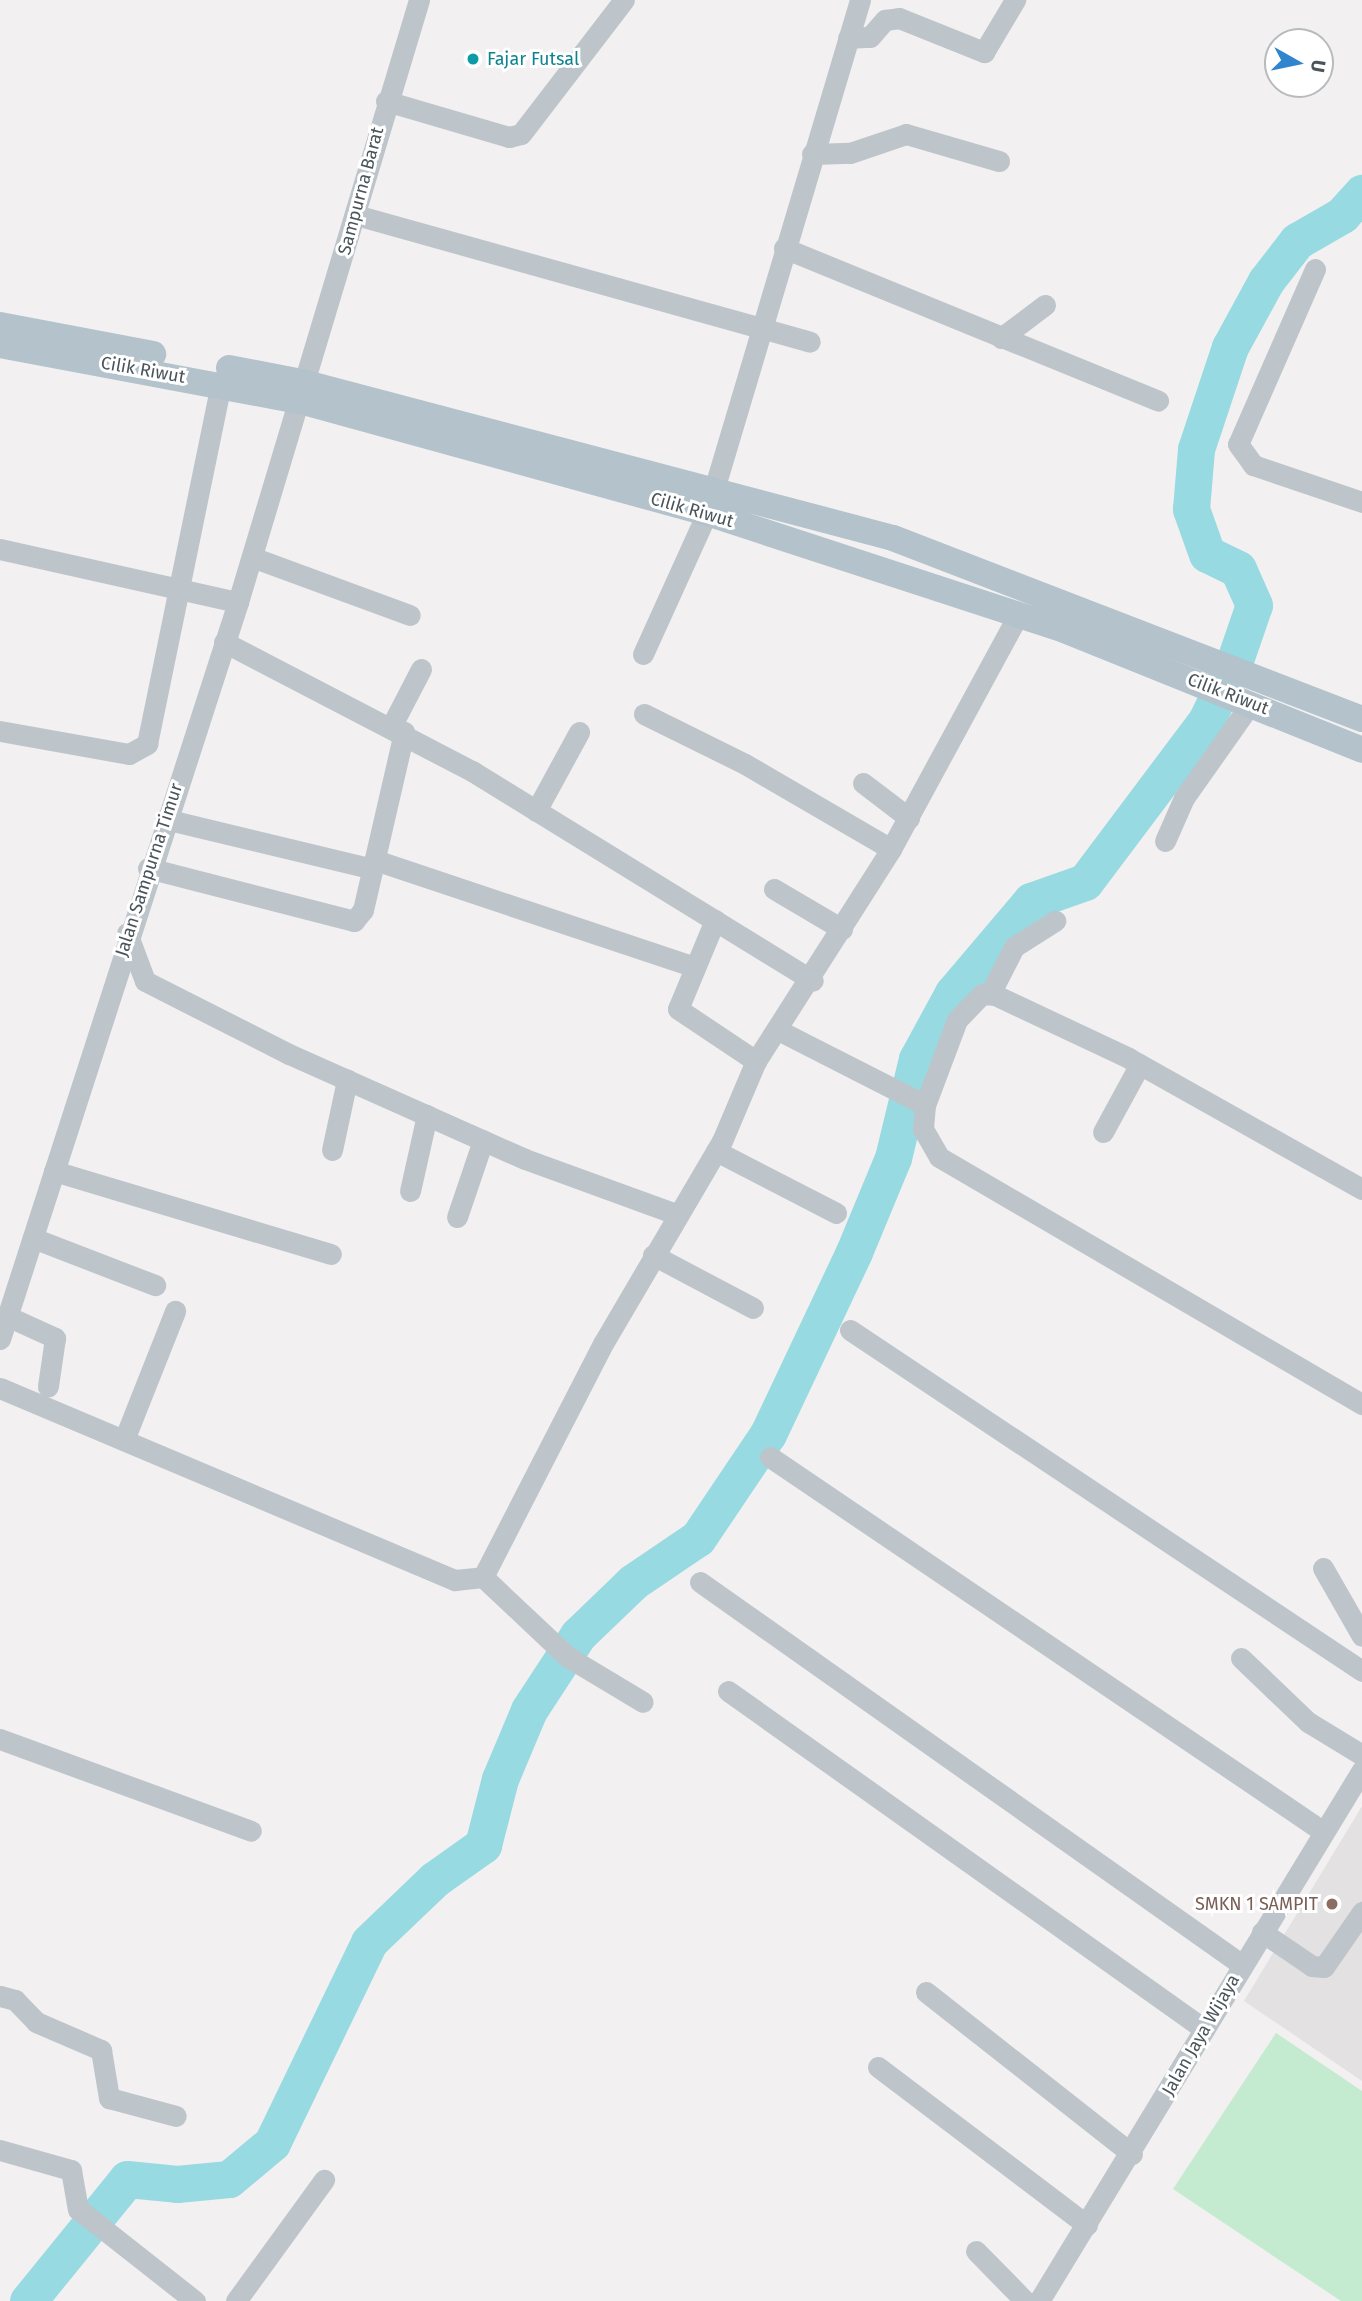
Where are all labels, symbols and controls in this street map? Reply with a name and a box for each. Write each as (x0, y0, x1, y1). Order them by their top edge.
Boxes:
north arrow (1264, 28, 1334, 98)
place label: Fajar Futsal (487, 48, 579, 70)
marker: Fajar Futsal (465, 51, 481, 67)
text: U (1306, 58, 1331, 74)
street label: Sampurna Barat (334, 125, 388, 257)
street label: Cilik Riwut (99, 352, 187, 388)
street label: Cilik Riwut (648, 488, 736, 532)
street label: Cilik Riwut (1184, 669, 1272, 719)
street label: Jalan Sampurna Timur (111, 781, 187, 959)
place label: SMKN 1 SAMPIT (1195, 1893, 1318, 1915)
marker: SMKN 1 SAMPIT (1324, 1896, 1340, 1912)
street label: Jalan Jaya Wijaya (1158, 1971, 1244, 2099)

